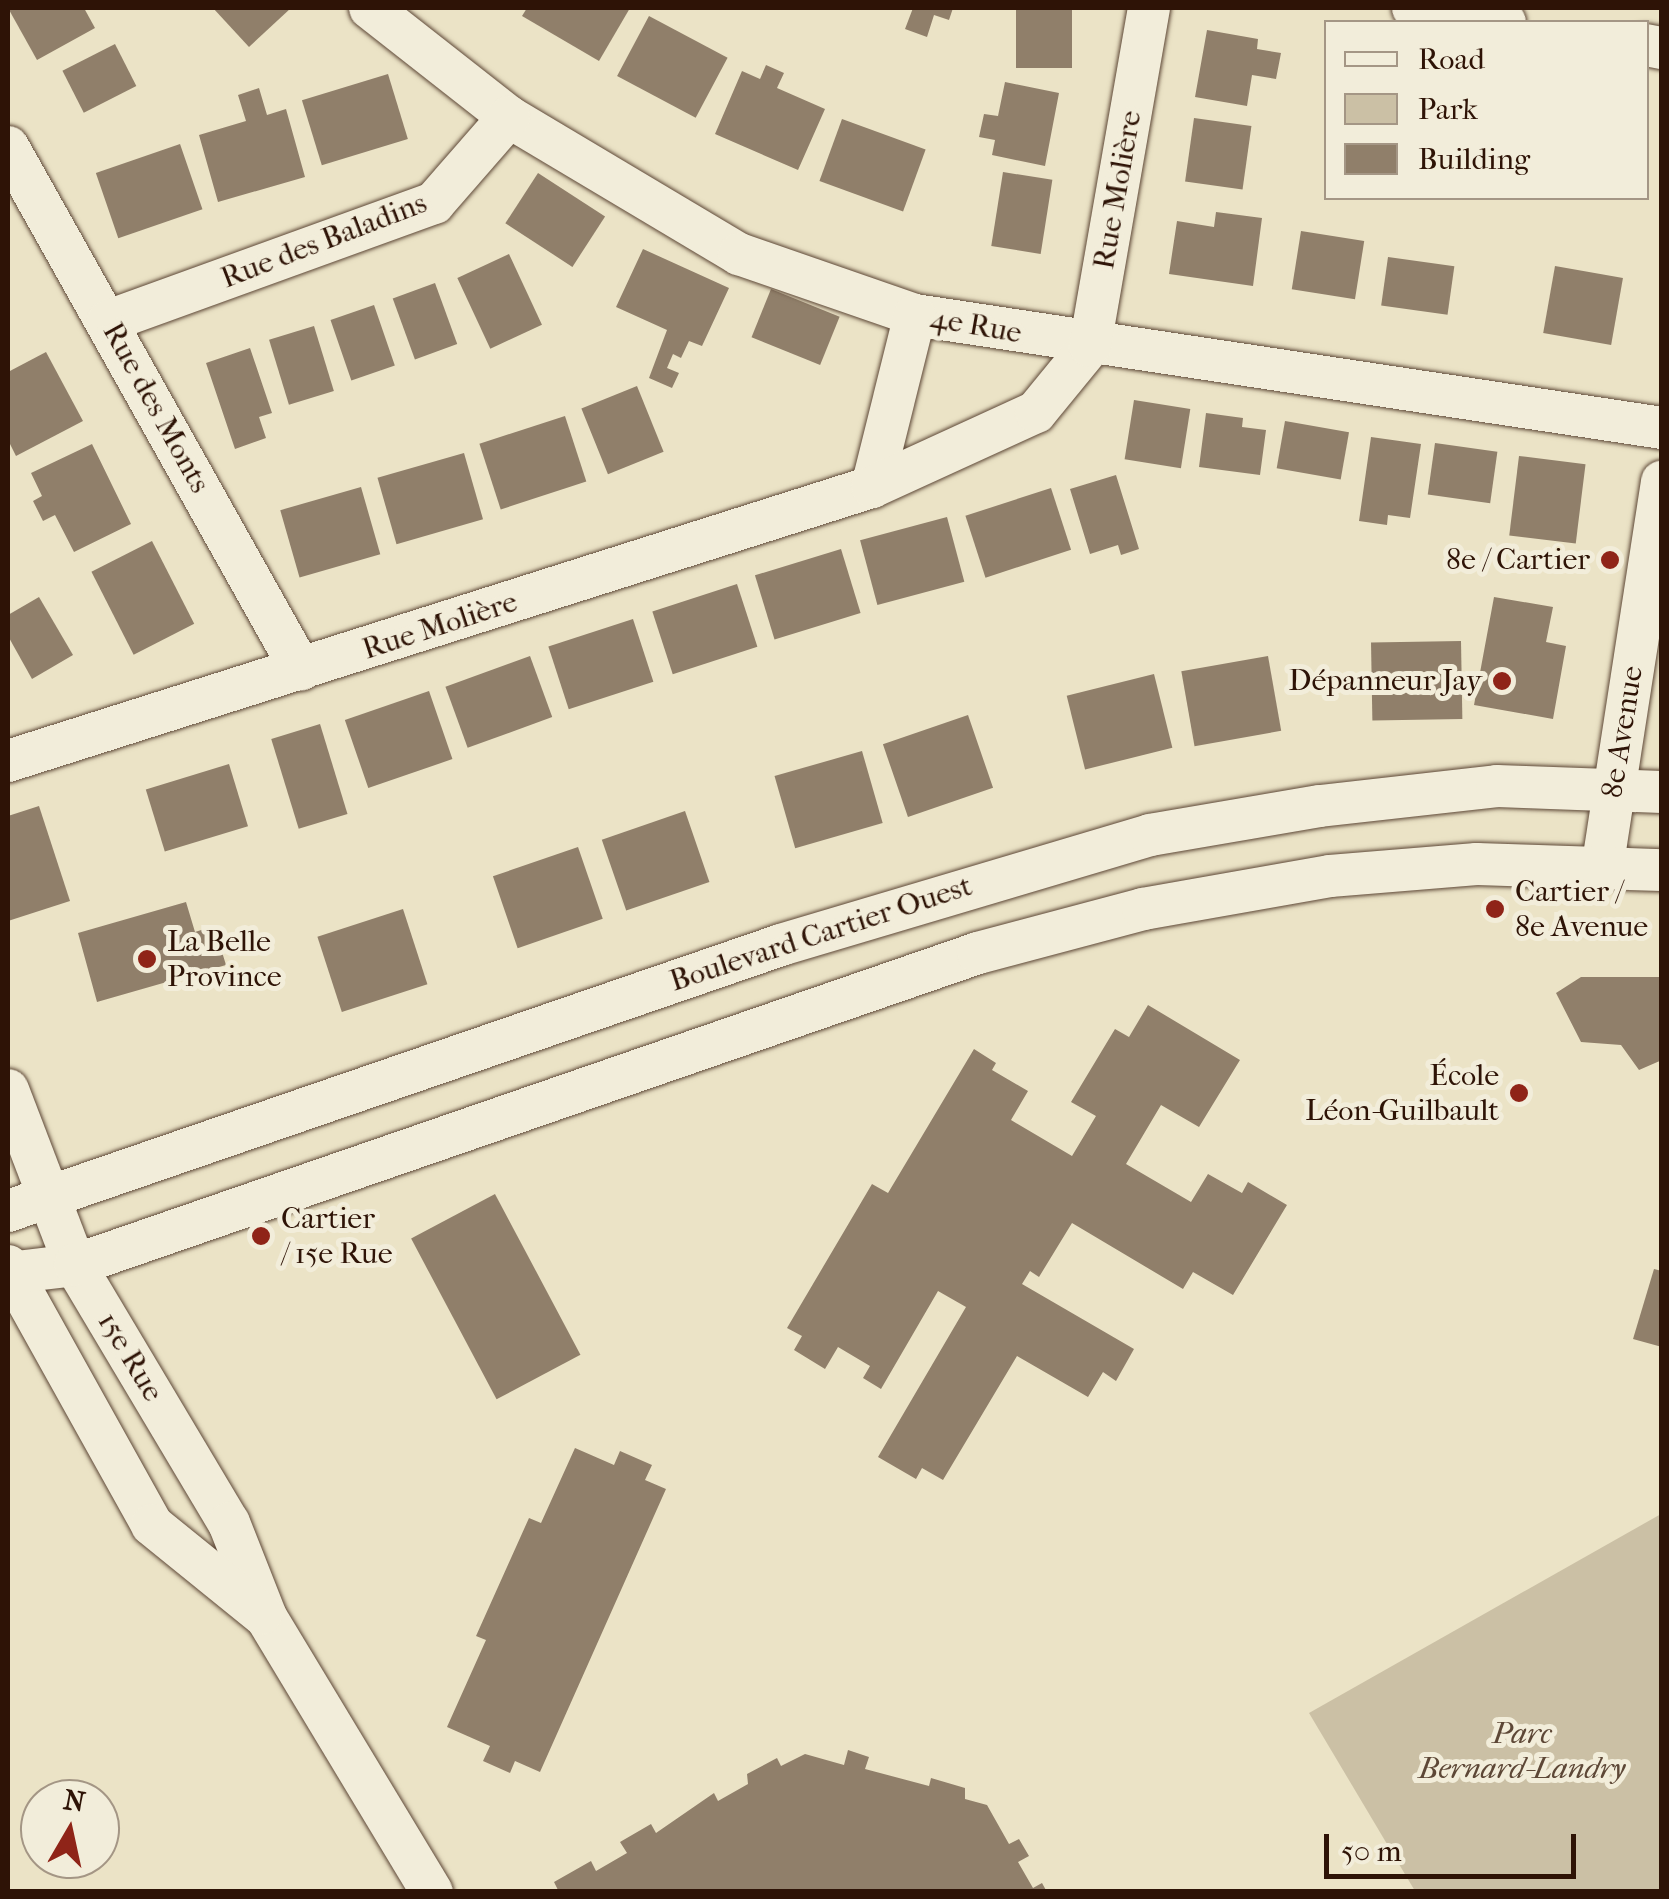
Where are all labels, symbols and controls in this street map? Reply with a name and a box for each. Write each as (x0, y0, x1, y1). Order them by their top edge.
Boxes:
legend (1324, 20, 1649, 200)
text: Road (1418, 42, 1485, 77)
text: Park (1418, 92, 1478, 127)
street label: Rue Molière (1086, 108, 1150, 272)
text: Building (1418, 142, 1530, 177)
street label: Rue des Baladins (216, 185, 432, 297)
street label: 4e Rue (928, 300, 1024, 352)
street label: Rue des Monts (94, 317, 218, 499)
place label: 8e / Cartier (1446, 542, 1590, 578)
marker: 8e / Cartier (1599, 549, 1621, 571)
street label: Rue Molière (358, 584, 522, 668)
place label: Dépanneur Jay (1289, 663, 1482, 699)
street label: 8e Avenue (1595, 663, 1651, 801)
marker: Dépanneur Jay (1491, 670, 1513, 692)
street label: Boulevard Cartier Ouest (665, 868, 977, 1000)
place label: Cartier / 8e Avenue (1515, 874, 1648, 944)
marker: Cartier / 8e Avenue (1484, 898, 1506, 920)
place label: La Belle Province (167, 924, 282, 994)
marker: La Belle Province (136, 948, 158, 970)
place label: École Léon-Guilbault (1305, 1058, 1499, 1128)
marker: École Léon-Guilbault (1508, 1082, 1530, 1104)
place label: Cartier / 15e Rue (281, 1201, 393, 1272)
marker: Cartier / 15e Rue (250, 1225, 272, 1247)
street label: 15e Rue (89, 1306, 171, 1408)
park label: Parc Bernard-Landry (1419, 1716, 1625, 1786)
north arrow (20, 1779, 120, 1879)
text: N (61, 1783, 88, 1819)
scale bar (1329, 1814, 1582, 1876)
text: 50 m (1341, 1834, 1402, 1869)

